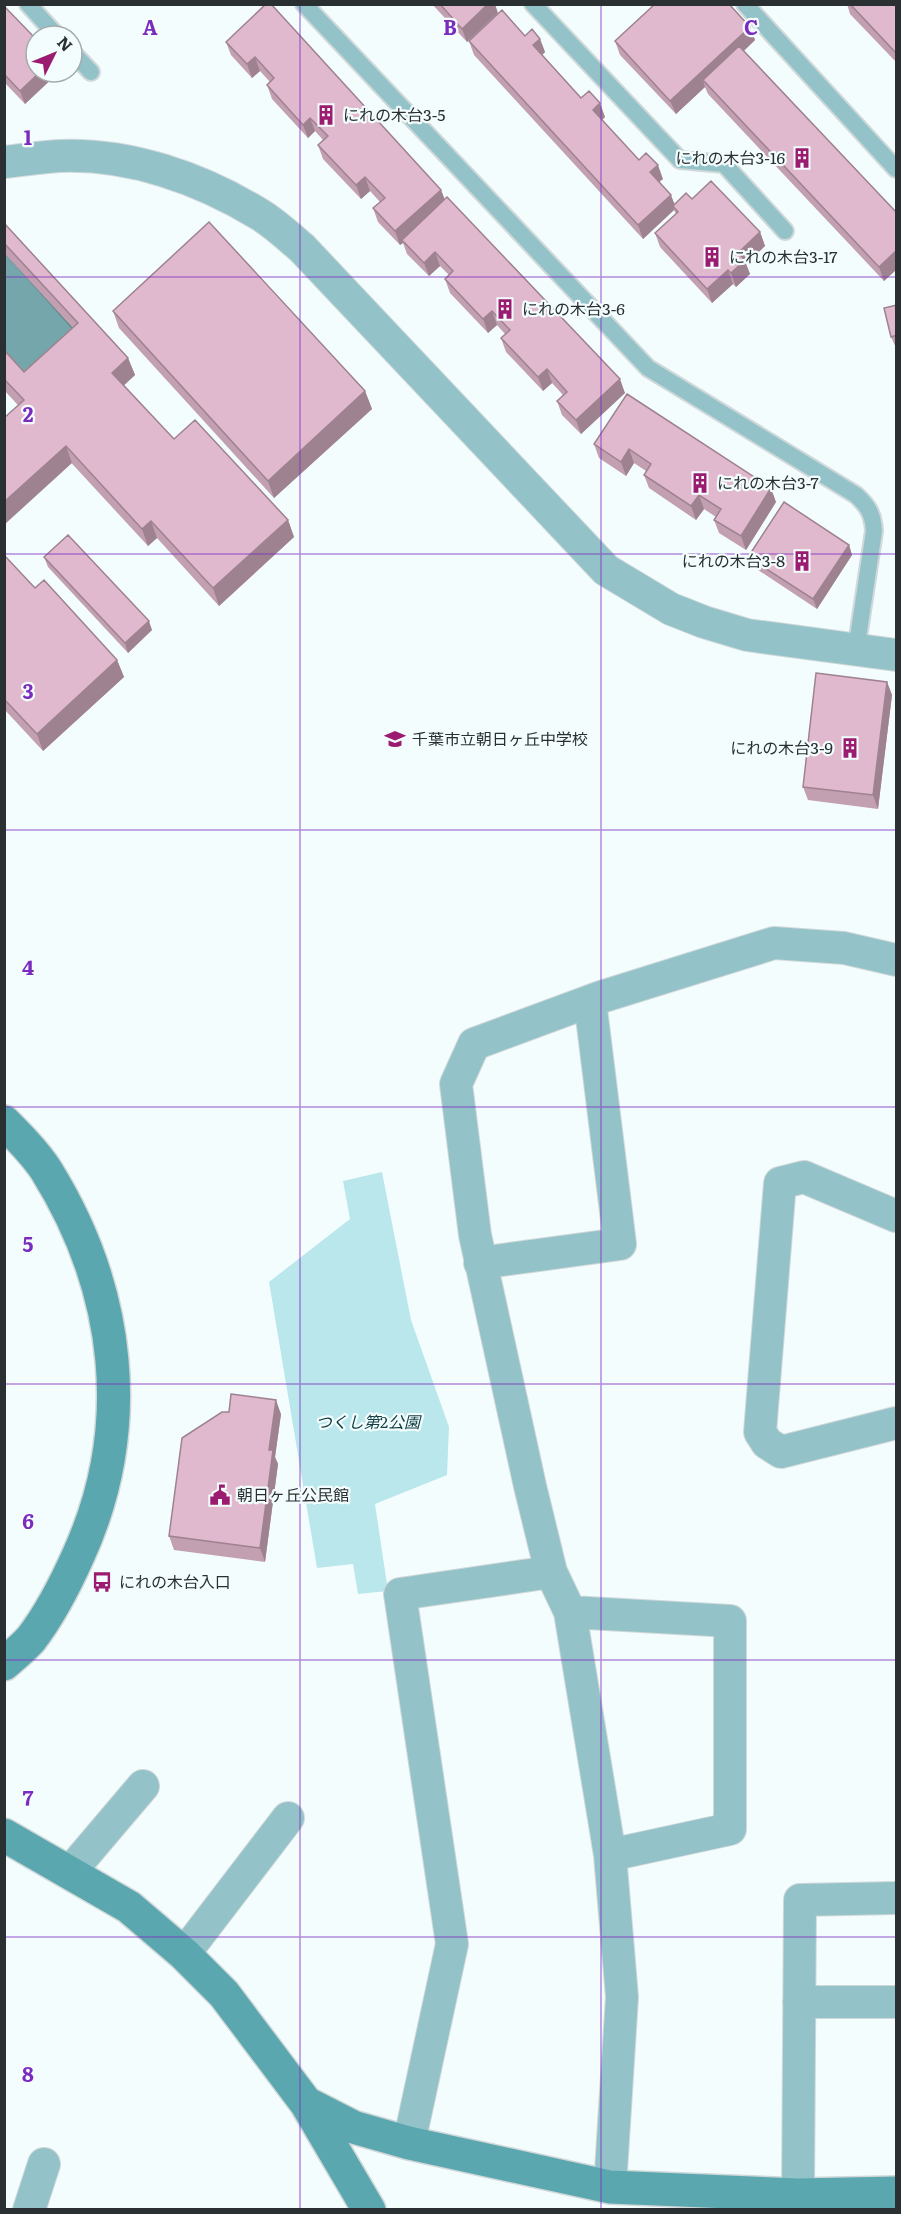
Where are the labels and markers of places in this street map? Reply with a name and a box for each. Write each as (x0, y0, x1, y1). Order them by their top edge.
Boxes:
place label: にれの木台3-5 (343, 102, 445, 126)
building icon: にれの木台3-5 (314, 103, 338, 127)
place label: にれの木台3-16 (676, 145, 785, 169)
building icon: にれの木台3-16 (790, 146, 814, 170)
place label: にれの木台3-17 (729, 244, 837, 268)
building icon: にれの木台3-17 (700, 245, 724, 269)
place label: にれの木台3-6 (522, 296, 625, 320)
building icon: にれの木台3-6 (493, 297, 517, 321)
place label: にれの木台3-7 (717, 470, 819, 494)
building icon: にれの木台3-7 (688, 471, 712, 495)
place label: にれの木台3-8 (682, 548, 785, 572)
building icon: にれの木台3-8 (790, 549, 814, 573)
place label: 千葉市立朝日ヶ丘中学校 (412, 726, 588, 750)
school or university icon: 千葉市立朝日ヶ丘中学校 (383, 727, 407, 751)
place label: にれの木台3-9 (730, 735, 833, 759)
building icon: にれの木台3-9 (838, 736, 862, 760)
place label: 朝日ヶ丘公民館 (237, 1482, 349, 1506)
public building icon: 朝日ヶ丘公民館 (208, 1483, 232, 1507)
place label: にれの木台入口 (119, 1569, 231, 1593)
bus stop icon: にれの木台入口 (90, 1570, 114, 1594)

